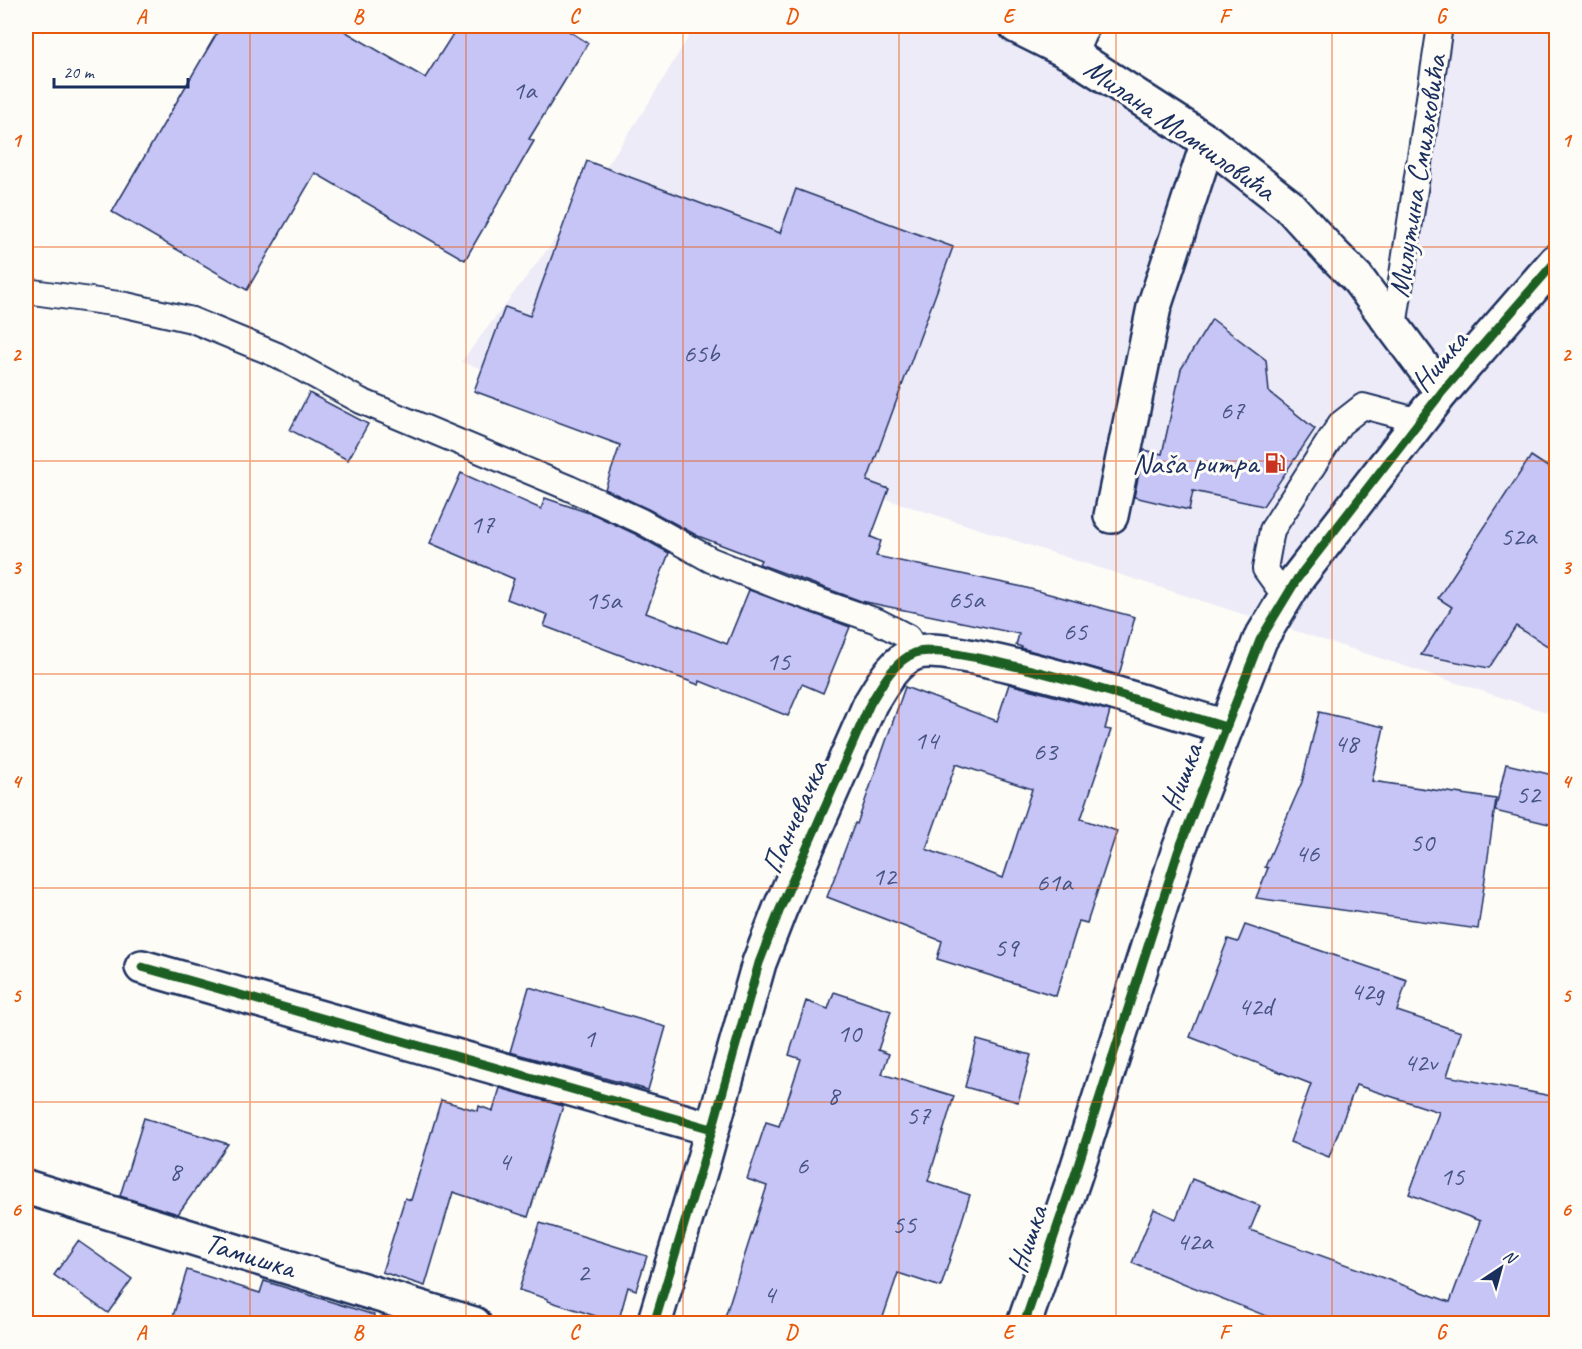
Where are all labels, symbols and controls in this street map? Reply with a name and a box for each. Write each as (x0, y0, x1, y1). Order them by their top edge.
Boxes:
text: A (136, 4, 148, 29)
text: B (353, 4, 365, 29)
text: C (569, 4, 581, 29)
text: D (785, 4, 799, 29)
text: E (1003, 4, 1017, 29)
text: F (1219, 4, 1233, 29)
text: G (1436, 4, 1449, 29)
street label: Милана Момчиловића (1077, 49, 1285, 210)
street label: Милутина Смиљковића (1379, 50, 1455, 300)
scale bar (54, 51, 188, 89)
text: 20 m (63, 61, 96, 83)
house number: 1a (512, 73, 538, 107)
text: 1 (12, 128, 23, 153)
text: 1 (1562, 128, 1573, 153)
street label: Нишка (1402, 321, 1477, 400)
house number: 65b (683, 336, 720, 370)
text: 2 (12, 342, 23, 367)
text: 2 (1562, 342, 1573, 367)
house number: 67 (1220, 393, 1246, 427)
place label: Naša pumpa (1132, 444, 1261, 482)
fuel station icon: Naša pumpa (1263, 451, 1287, 475)
house number: 17 (470, 507, 496, 541)
house number: 52a (1500, 519, 1538, 553)
text: 3 (12, 555, 23, 580)
text: 3 (1562, 555, 1573, 580)
house number: 65a (948, 582, 986, 616)
house number: 15a (585, 583, 623, 617)
house number: 65 (1063, 614, 1089, 648)
house number: 15 (766, 644, 792, 678)
house number: 14 (914, 723, 941, 757)
house number: 48 (1334, 726, 1361, 760)
house number: 63 (1033, 734, 1059, 768)
street label: Нишка (1151, 736, 1212, 816)
street label: Панчевачка (752, 753, 836, 879)
text: 4 (12, 769, 24, 794)
text: 4 (1562, 769, 1574, 794)
house number: 52 (1516, 777, 1542, 811)
house number: 50 (1410, 825, 1436, 859)
house number: 46 (1295, 836, 1320, 870)
house number: 12 (872, 859, 898, 893)
house number: 61a (1036, 865, 1074, 899)
house number: 59 (994, 930, 1020, 964)
house number: 42g (1350, 974, 1385, 1008)
text: 5 (12, 983, 23, 1008)
text: 5 (1562, 983, 1573, 1008)
house number: 42d (1238, 989, 1277, 1023)
house number: 10 (837, 1016, 863, 1050)
house number: 1 (583, 1021, 597, 1055)
house number: 42v (1403, 1045, 1440, 1079)
house number: 8 (827, 1078, 842, 1112)
house number: 57 (906, 1098, 932, 1132)
house number: 4 (498, 1144, 513, 1178)
house number: 6 (796, 1148, 809, 1182)
house number: 8 (169, 1154, 184, 1188)
house number: 15 (1440, 1159, 1466, 1193)
text: 6 (11, 1197, 22, 1222)
text: 6 (1561, 1197, 1572, 1222)
street label: Нишка (998, 1198, 1057, 1278)
house number: 55 (892, 1207, 918, 1241)
street label: Тамишка (200, 1223, 302, 1287)
house number: 42a (1176, 1224, 1214, 1258)
north arrow (1471, 1238, 1531, 1298)
text: N (1499, 1246, 1522, 1269)
house number: 2 (577, 1255, 591, 1289)
house number: 4 (763, 1277, 778, 1311)
text: A (136, 1320, 148, 1345)
text: B (353, 1320, 365, 1345)
text: C (569, 1320, 581, 1345)
text: D (785, 1320, 799, 1345)
text: E (1003, 1320, 1017, 1345)
text: F (1219, 1320, 1233, 1345)
text: G (1436, 1320, 1449, 1345)

